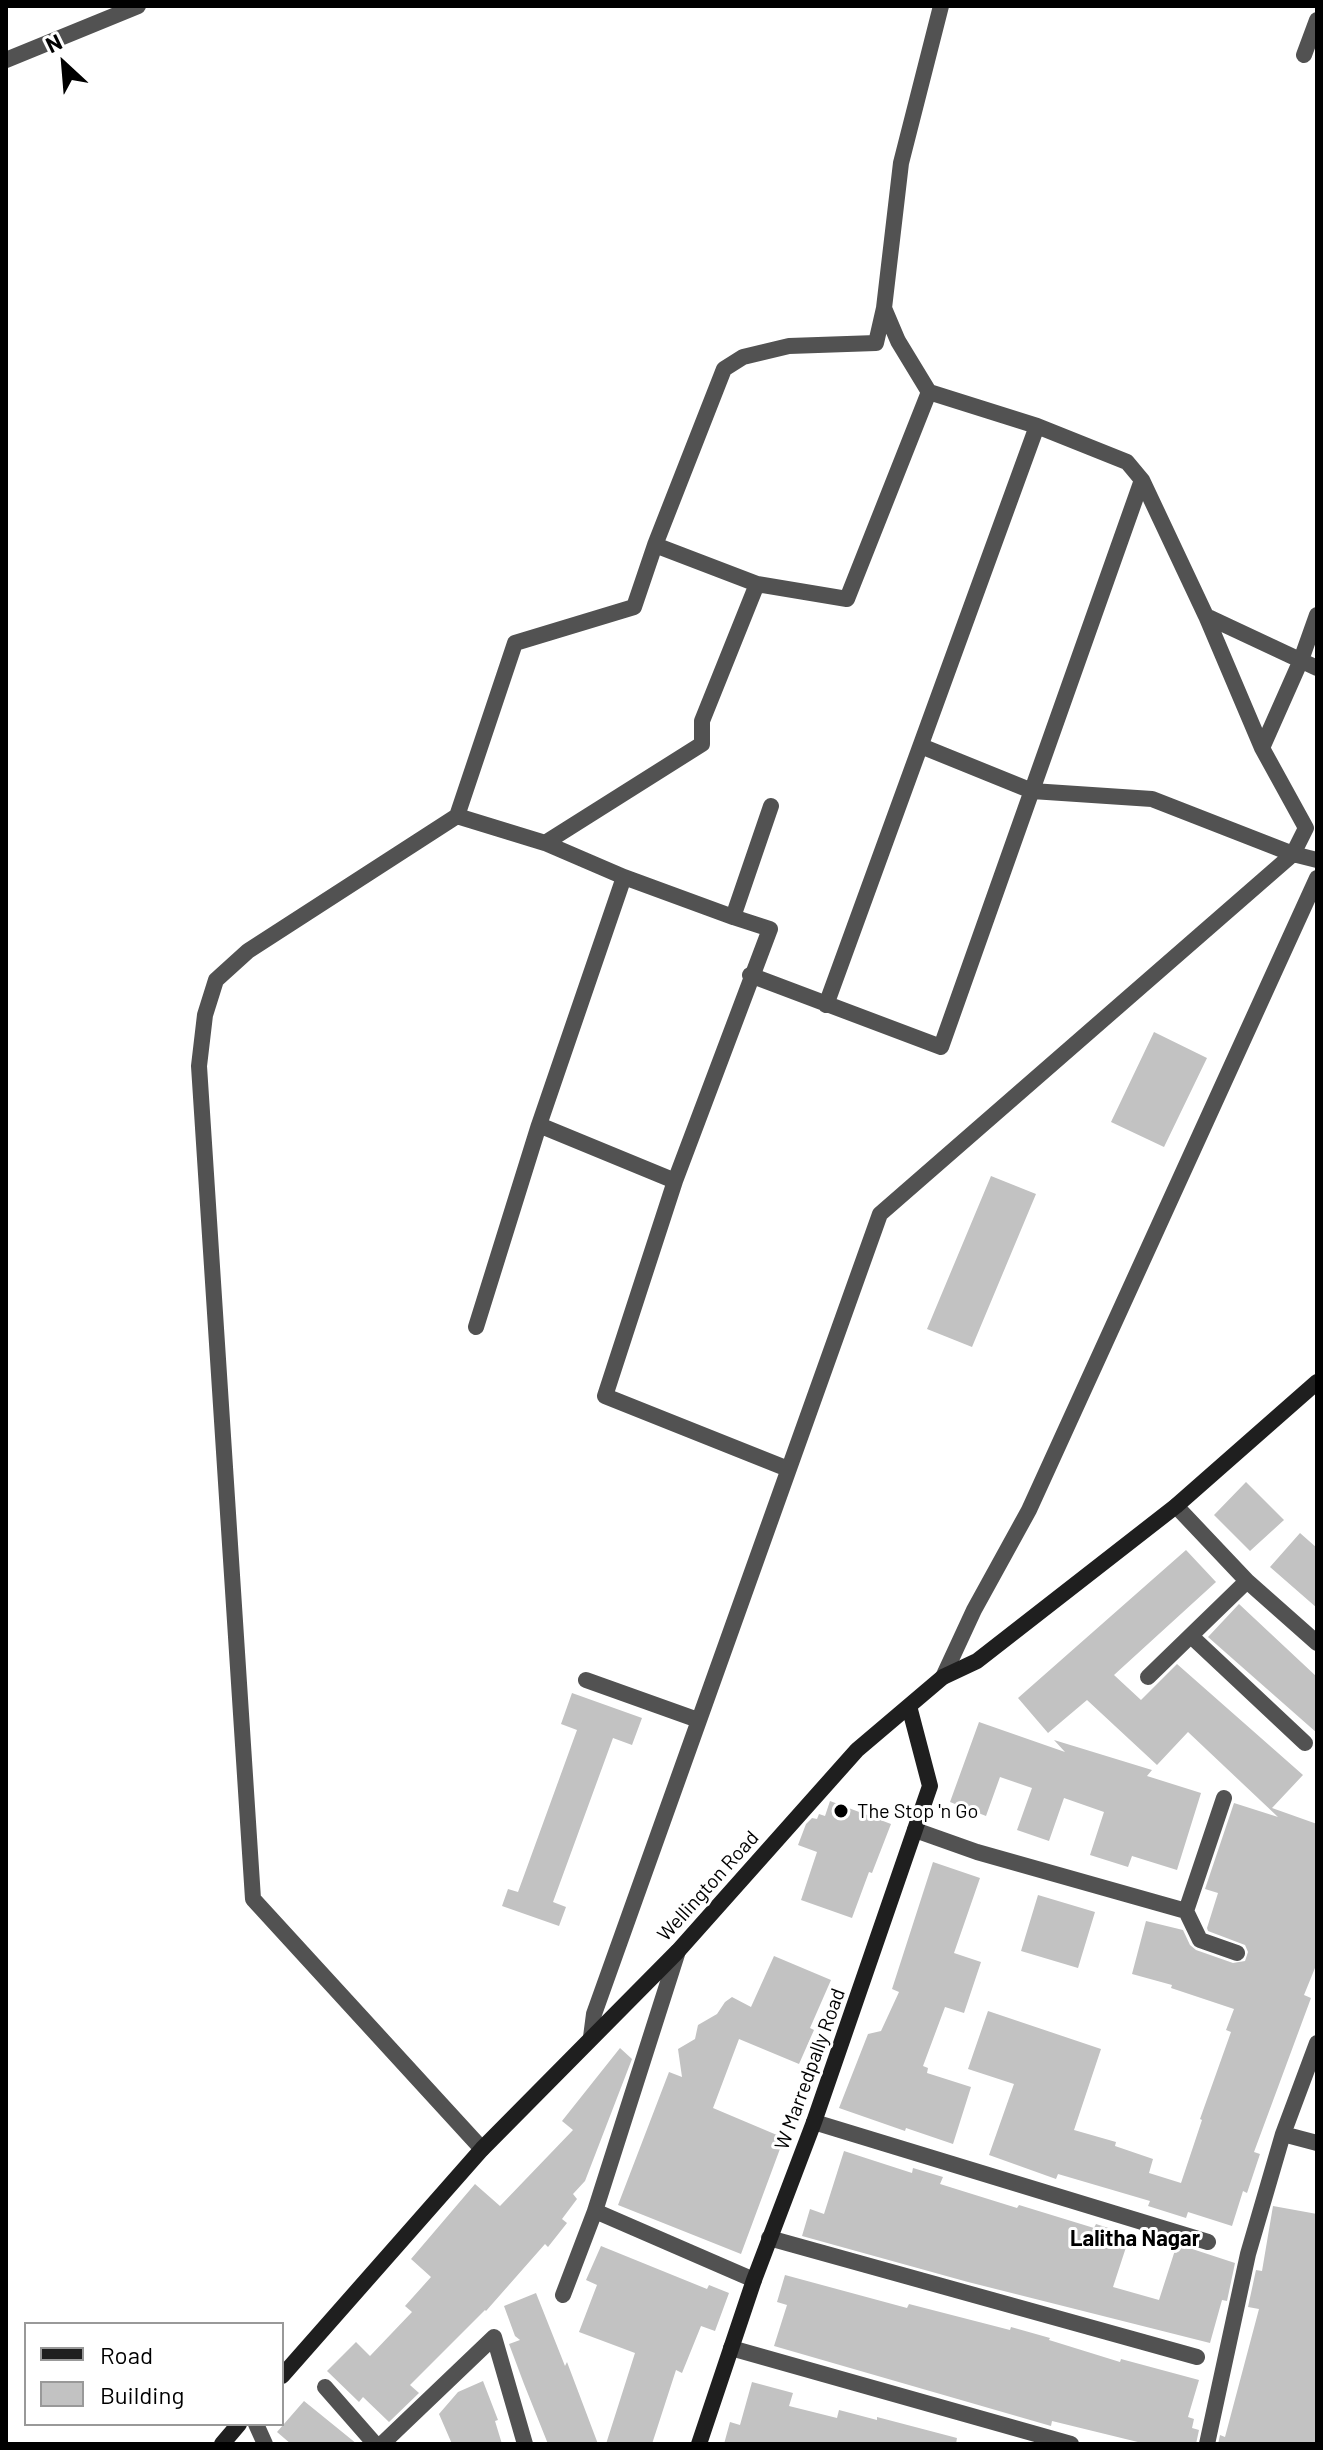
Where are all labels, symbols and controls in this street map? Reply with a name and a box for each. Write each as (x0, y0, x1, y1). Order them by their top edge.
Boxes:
north arrow (24, 24, 104, 104)
text: N (41, 28, 66, 57)
place label: The Stop 'n Go (857, 1799, 978, 1823)
marker: The Stop 'n Go (832, 1802, 850, 1820)
street label: Wellington Road (652, 1826, 764, 1946)
street label: W Marredpally Road (770, 1985, 850, 2153)
district label: Lalitha Nagar (1070, 2226, 1200, 2252)
legend (24, 2322, 284, 2426)
text: Road (100, 2340, 153, 2369)
text: Building (100, 2380, 184, 2409)

